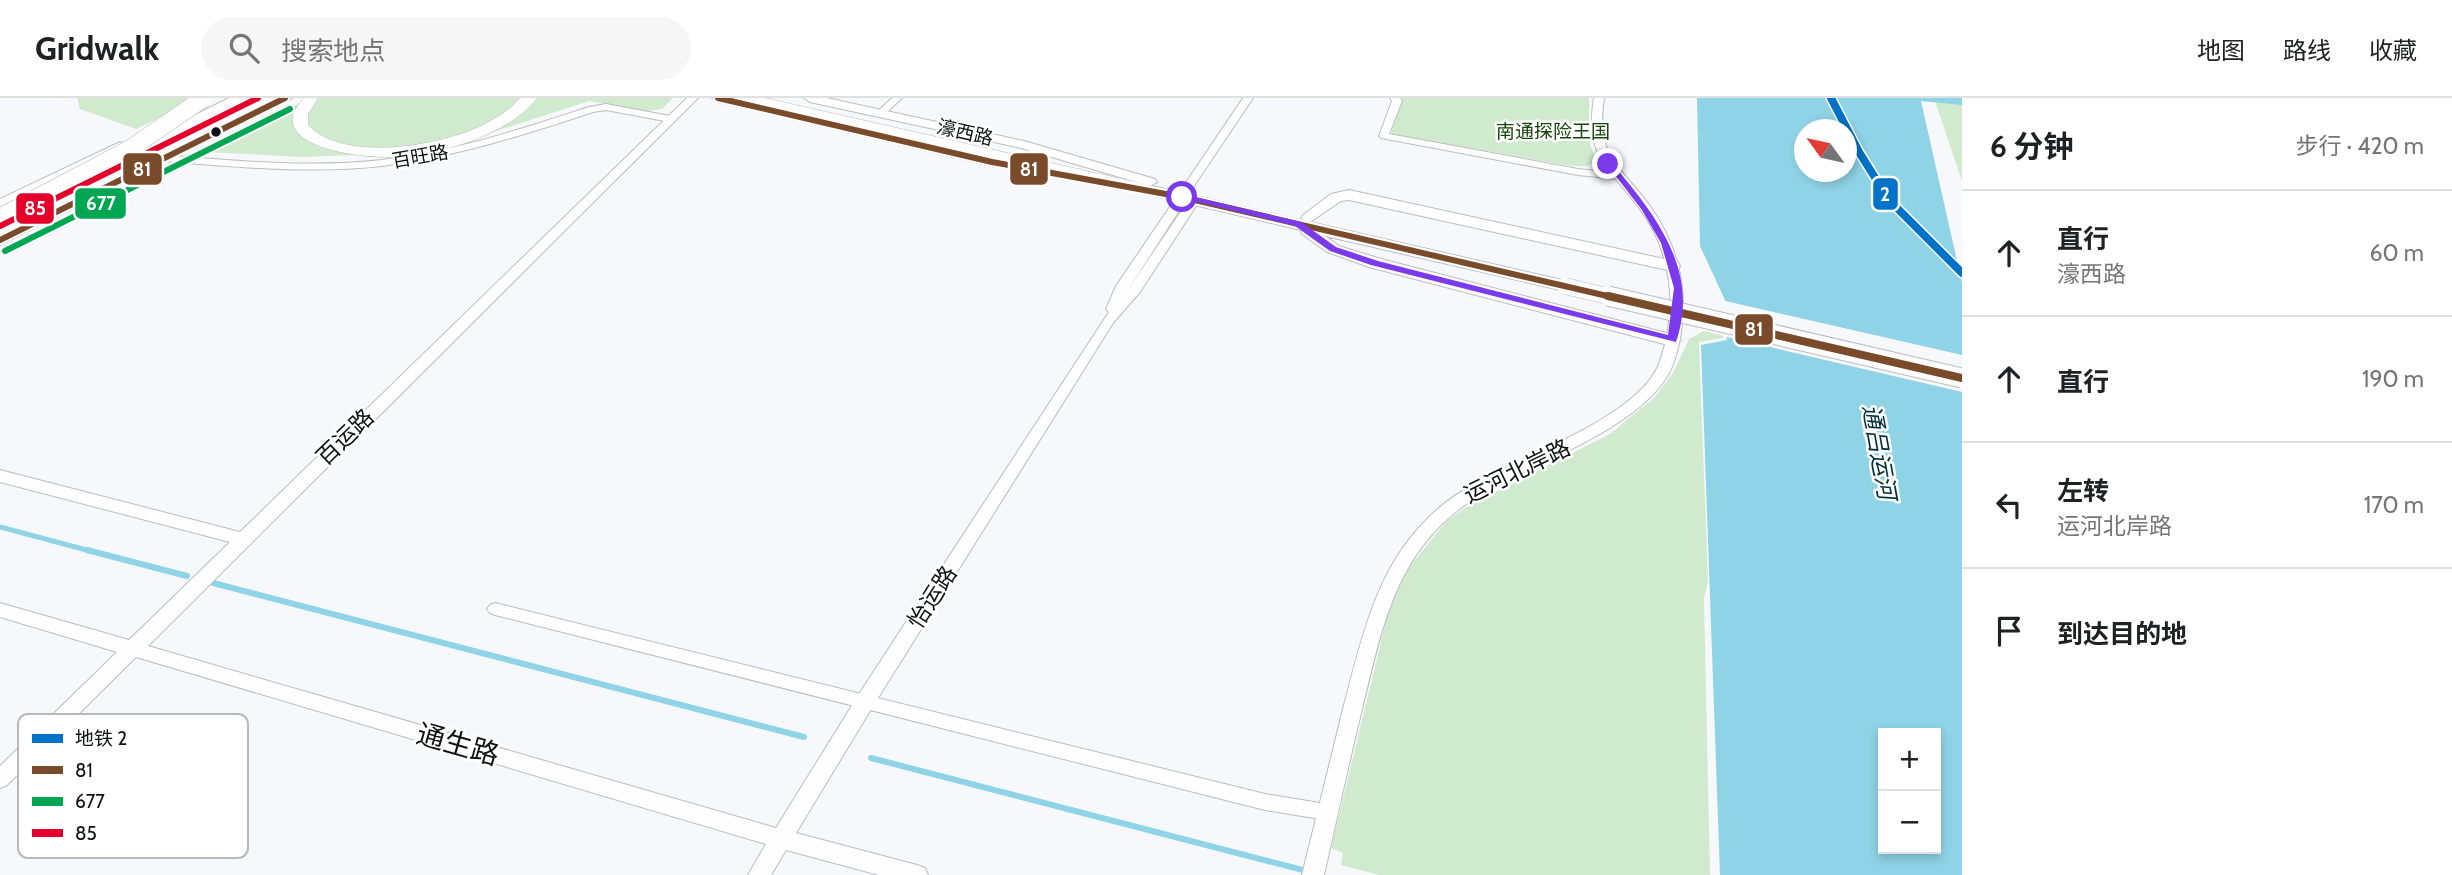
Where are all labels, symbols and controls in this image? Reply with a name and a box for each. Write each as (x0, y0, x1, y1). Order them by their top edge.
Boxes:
search box (201, 17, 691, 80)
text: Gridwalk (35, 28, 159, 68)
icon: search (225, 29, 263, 67)
text: 搜索地点 (281, 35, 385, 67)
text: 地图 (2197, 36, 2245, 65)
text: 路线 (2283, 36, 2331, 65)
text: 收藏 (2369, 36, 2417, 65)
street label: 濠西路 (935, 115, 995, 150)
north arrow (1794, 119, 1857, 182)
park label: 南通探险王国 (1496, 120, 1610, 143)
unlabelled marker (209, 125, 223, 139)
text: 6 分钟 (1990, 128, 2074, 165)
text: 步行 · 420 m (2295, 132, 2424, 160)
street label: 百旺路 (390, 140, 450, 173)
route end (1592, 148, 1623, 179)
line badge: 81 (122, 152, 163, 186)
line badge: 81 (1009, 152, 1049, 186)
text: 81 (133, 158, 151, 181)
text: 81 (1020, 158, 1038, 181)
line badge: 2 (1872, 177, 1899, 211)
route start (1166, 181, 1197, 212)
text: 2 (1880, 183, 1890, 206)
line badge: 677 (74, 187, 127, 220)
line badge: 85 (15, 192, 55, 225)
text: 677 (86, 192, 116, 215)
text: 85 (24, 197, 46, 220)
text: 直行 (2057, 223, 2109, 255)
icon: ahead (1990, 234, 2028, 272)
text: 60 m (2370, 239, 2424, 267)
text: 濠西路 (2057, 260, 2126, 288)
line badge: 81 (1734, 313, 1774, 346)
text: 81 (1745, 318, 1763, 341)
icon: ahead (1990, 360, 2028, 398)
text: 190 m (2362, 365, 2424, 393)
text: 直行 (2057, 366, 2109, 398)
water label: 通吕运河 (1857, 402, 1903, 506)
street label: 百运路 (310, 403, 380, 471)
street label: 运河北岸路 (1459, 433, 1575, 509)
text: 左转 (2057, 475, 2109, 507)
icon: left (1990, 486, 2028, 524)
text: 170 m (2364, 491, 2424, 519)
text: 运河北岸路 (2057, 512, 2172, 540)
street label: 怡运路 (901, 560, 963, 634)
icon: arrive (1990, 612, 2028, 650)
text: 到达目的地 (2057, 618, 2187, 650)
legend (18, 714, 248, 858)
street label: 通生路 (413, 716, 503, 772)
text: 地铁 2 (75, 727, 127, 750)
map controls (1878, 728, 1941, 854)
button: + (1878, 728, 1941, 791)
text: 81 (75, 759, 93, 782)
text: 677 (75, 790, 105, 813)
button: − (1878, 791, 1941, 854)
text: 85 (75, 822, 97, 845)

